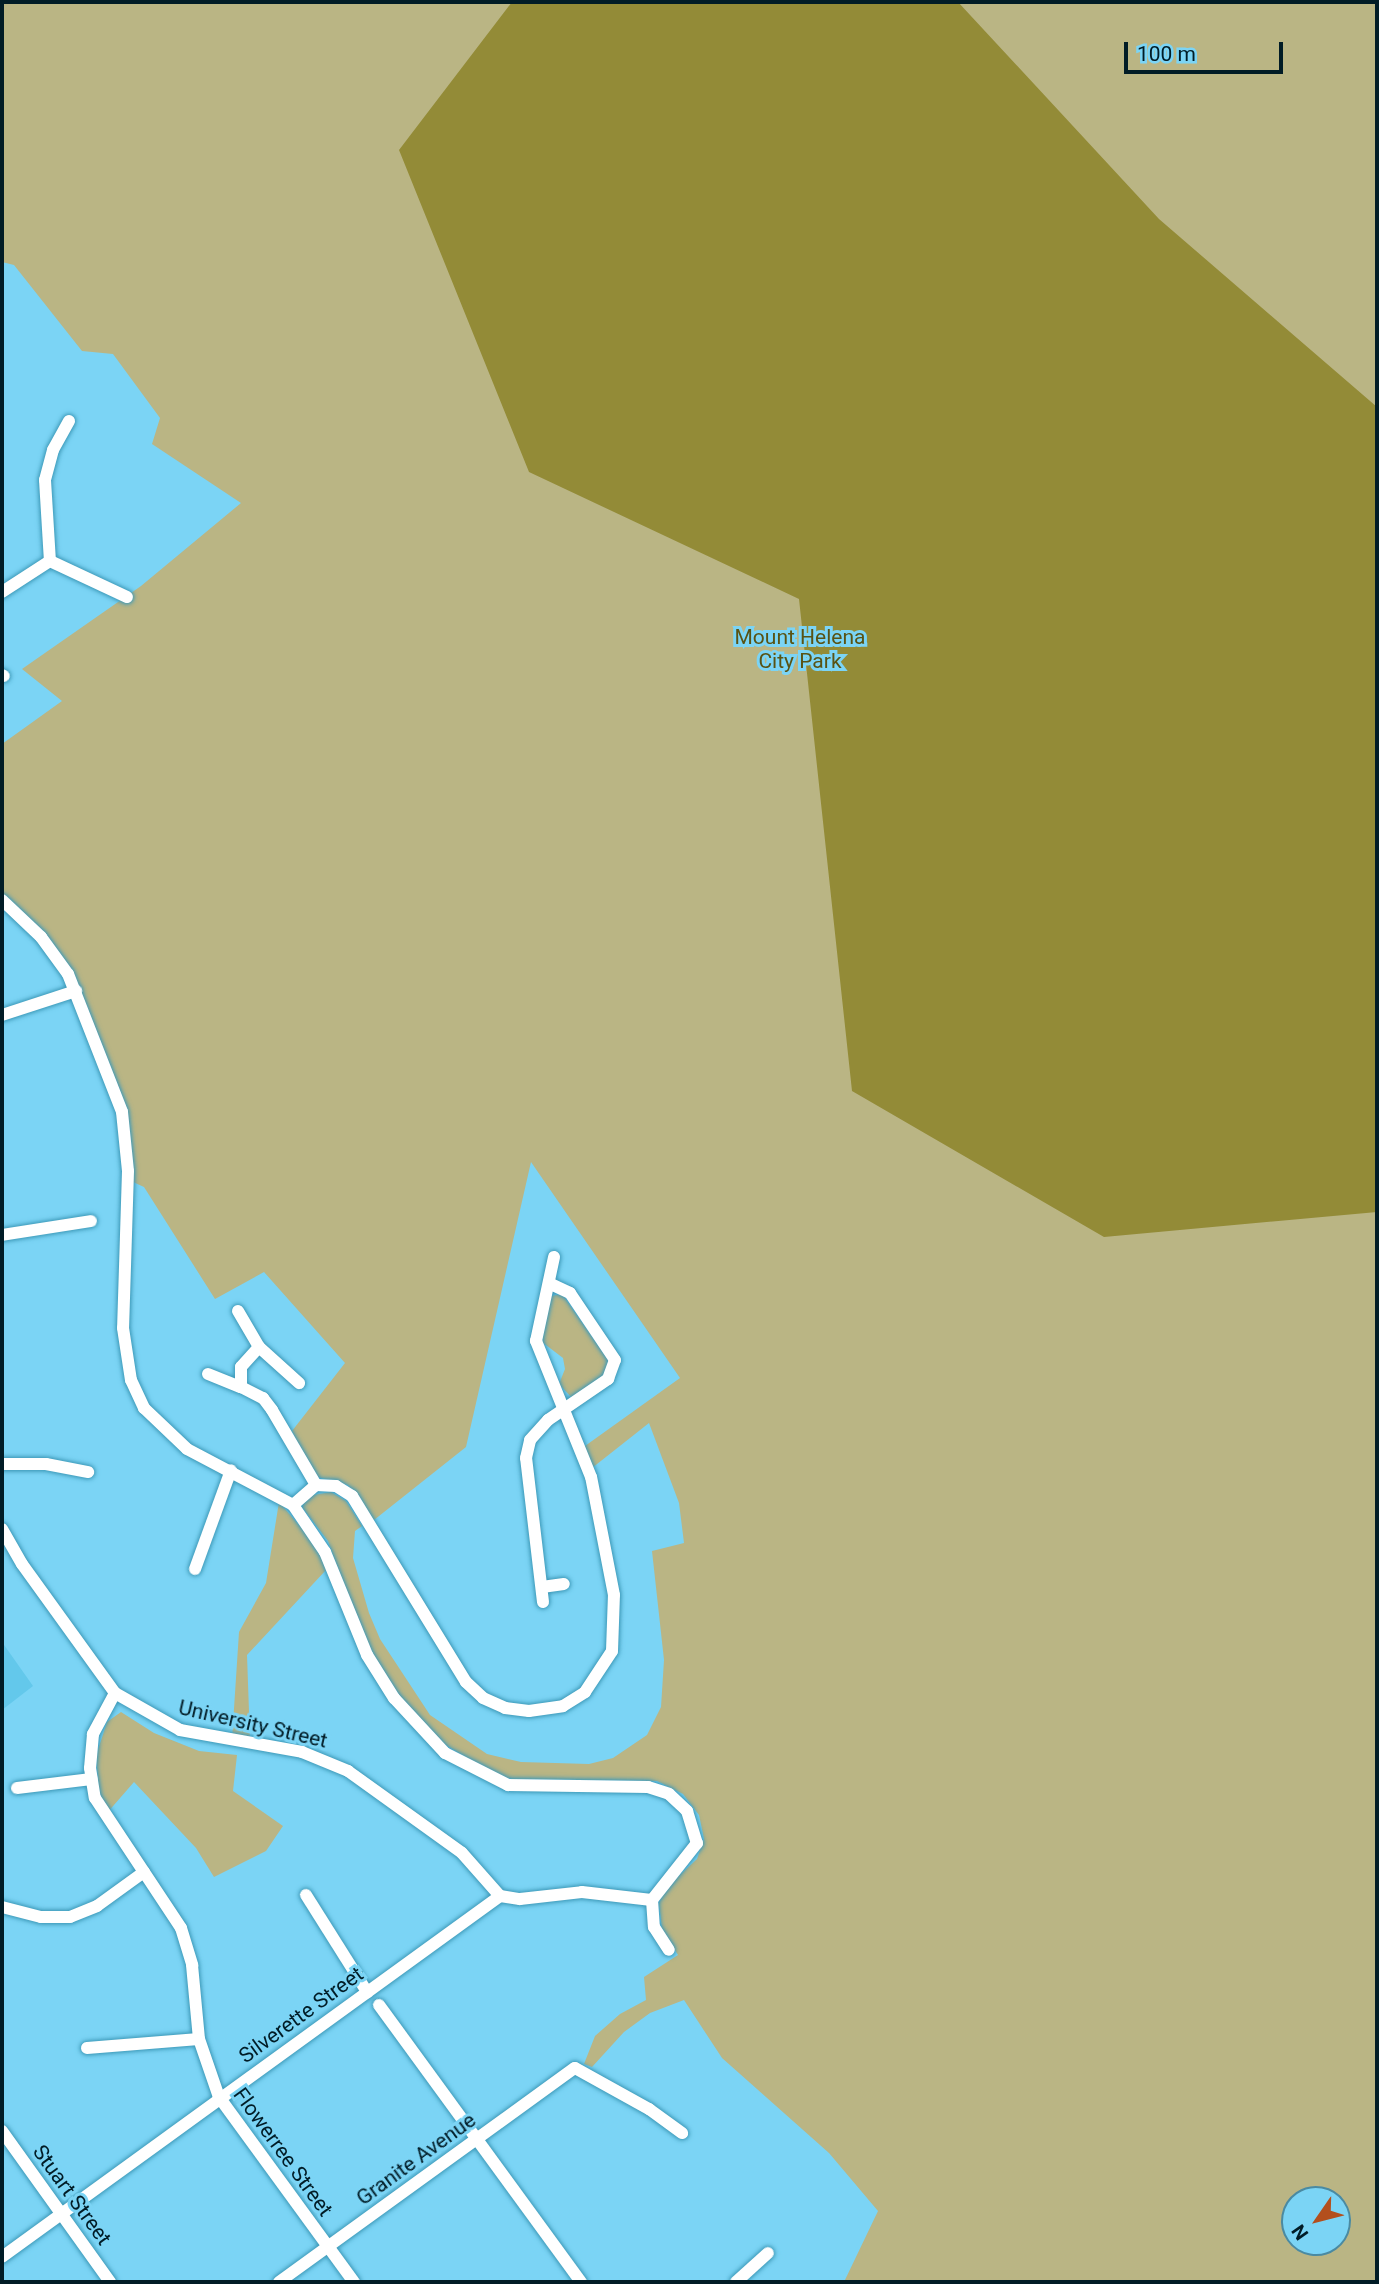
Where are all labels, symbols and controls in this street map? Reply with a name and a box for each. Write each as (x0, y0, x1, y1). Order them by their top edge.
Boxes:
scale bar (1127, 28, 1286, 72)
text: 100 m (1137, 42, 1196, 66)
park label: Mount Helena City Park (735, 624, 865, 674)
street label: University Street (176, 1695, 330, 1753)
street label: Silverette Street (234, 1961, 368, 2069)
street label: Flowerree Street (228, 2083, 338, 2221)
street label: Granite Avenue (352, 2107, 480, 2211)
street label: Stuart Street (27, 2140, 117, 2250)
north arrow (1281, 2186, 1351, 2256)
text: N (1287, 2220, 1313, 2244)

